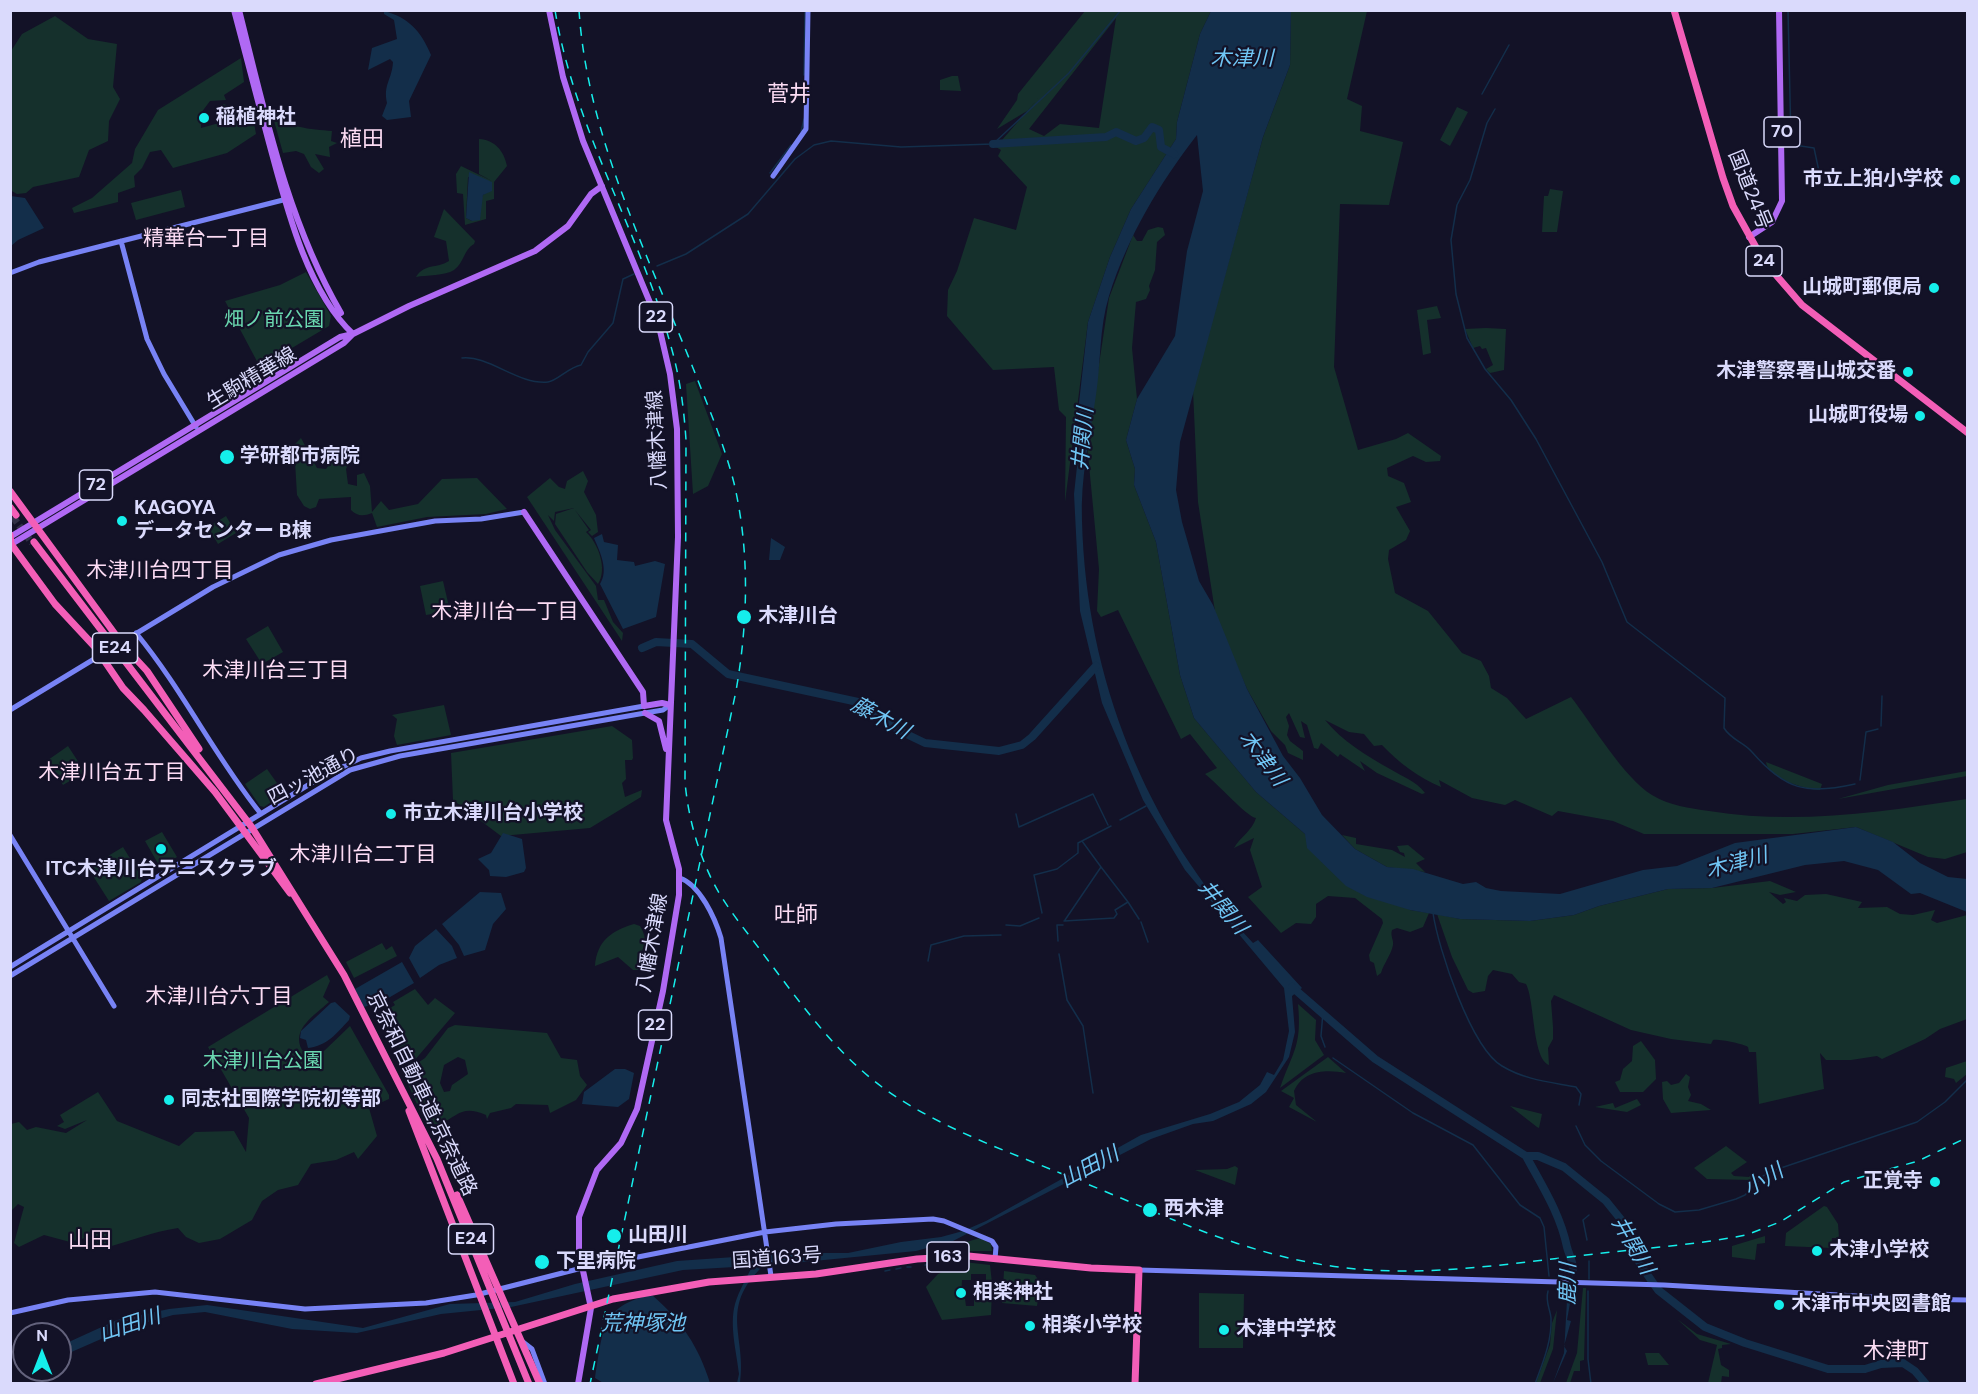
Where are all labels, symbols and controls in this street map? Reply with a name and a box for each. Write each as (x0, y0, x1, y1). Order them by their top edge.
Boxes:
water label: 木津川 (1211, 46, 1273, 72)
district label: 菅井 (767, 82, 811, 108)
place label: 稲植神社 (216, 106, 296, 130)
marker: 稲植神社 (197, 111, 211, 125)
road number: 70 (1764, 117, 1800, 147)
district label: 植田 (340, 127, 384, 153)
street label: 国道24号 (1722, 147, 1776, 233)
place label: 市立上狛小学校 (1803, 168, 1943, 192)
marker: 市立上狛小学校 (1948, 173, 1962, 187)
district label: 精華台一丁目 (143, 226, 269, 252)
road number: 24 (1746, 246, 1782, 276)
place label: 山城町郵便局 (1802, 276, 1922, 300)
marker: 山城町郵便局 (1927, 281, 1941, 295)
road number: 22 (640, 302, 672, 332)
park label: 畑ノ前公園 (224, 309, 324, 333)
street label: 生駒精華線 (203, 343, 301, 415)
place label: 木津警察署山城交番 (1716, 360, 1896, 384)
marker: 木津警察署山城交番 (1901, 365, 1915, 379)
street label: 八幡木津線 (643, 389, 673, 491)
place label: 山城町役場 (1808, 404, 1908, 428)
water label: 井関川 (1069, 407, 1099, 471)
marker: 山城町役場 (1913, 409, 1927, 423)
place label: 学研都市病院 (240, 445, 360, 469)
marker: 学研都市病院 (218, 448, 236, 466)
road number: 72 (80, 470, 112, 500)
place label: KAGOYA データセンター B棟 (134, 497, 311, 544)
marker: KAGOYA データセンター B棟 (115, 514, 129, 528)
district label: 木津川台四丁目 (87, 558, 233, 584)
district label: 木津川台一丁目 (432, 599, 578, 625)
place label: 木津川台 (758, 605, 838, 629)
marker: 木津川台 (735, 608, 753, 626)
road number: E24 (92, 633, 138, 663)
district label: 木津川台三丁目 (203, 658, 349, 684)
water label: 藤木川 (846, 693, 914, 745)
water label: 木津川 (1233, 726, 1291, 792)
street label: 四ッ池通り (264, 743, 364, 811)
district label: 木津川台五丁目 (39, 760, 185, 786)
place label: 市立木津川台小学校 (403, 802, 583, 826)
marker: 市立木津川台小学校 (384, 807, 398, 821)
marker: ITC木津川台テニスクラブ (154, 842, 168, 856)
district label: 木津川台二丁目 (290, 842, 436, 868)
water label: 木津川 (1703, 844, 1771, 884)
place label: ITC木津川台テニスクラブ (45, 858, 277, 882)
water label: 井関川 (1192, 876, 1252, 940)
street label: 八幡木津線 (632, 892, 674, 994)
district label: 吐師 (774, 903, 818, 929)
district label: 木津川台六丁目 (146, 984, 292, 1010)
street label: 京奈和自動車道;京奈道路 (361, 988, 481, 1200)
road number: 22 (638, 1010, 672, 1040)
park label: 木津川台公園 (203, 1050, 323, 1074)
place label: 同志社国際学院初等部 (181, 1088, 381, 1112)
marker: 同志社国際学院初等部 (162, 1093, 176, 1107)
water label: 山田川 (1056, 1142, 1124, 1194)
water label: 小川 (1740, 1159, 1788, 1203)
place label: 正覚寺 (1863, 1170, 1923, 1194)
marker: 正覚寺 (1928, 1175, 1942, 1189)
place label: 西木津 (1164, 1198, 1224, 1222)
marker: 西木津 (1141, 1201, 1159, 1219)
water label: 井関川 (1605, 1212, 1659, 1280)
road number: E24 (448, 1224, 494, 1254)
place label: 山田川 (628, 1224, 688, 1248)
marker: 山田川 (605, 1227, 623, 1245)
district label: 山田 (68, 1228, 112, 1254)
place label: 木津小学校 (1829, 1239, 1929, 1263)
road number: 163 (927, 1242, 969, 1272)
street label: 国道163号 (731, 1244, 823, 1274)
marker: 木津小学校 (1810, 1244, 1824, 1258)
place label: 下里病院 (556, 1250, 636, 1274)
marker: 下里病院 (533, 1253, 551, 1271)
water label: 鹿川 (1556, 1263, 1582, 1305)
place label: 相楽神社 (973, 1281, 1053, 1305)
marker: 相楽神社 (954, 1286, 968, 1300)
place label: 木津市中央図書館 (1791, 1293, 1951, 1317)
marker: 木津市中央図書館 (1772, 1298, 1786, 1312)
water label: 山田川 (96, 1304, 164, 1348)
water label: 荒神塚池 (601, 1311, 685, 1337)
place label: 相楽小学校 (1042, 1314, 1142, 1338)
place label: 木津中学校 (1236, 1318, 1336, 1342)
marker: 相楽小学校 (1023, 1319, 1037, 1333)
north arrow (12, 1322, 72, 1382)
marker: 木津中学校 (1217, 1323, 1231, 1337)
text: N (36, 1325, 48, 1346)
district label: 木津町 (1863, 1339, 1929, 1365)

